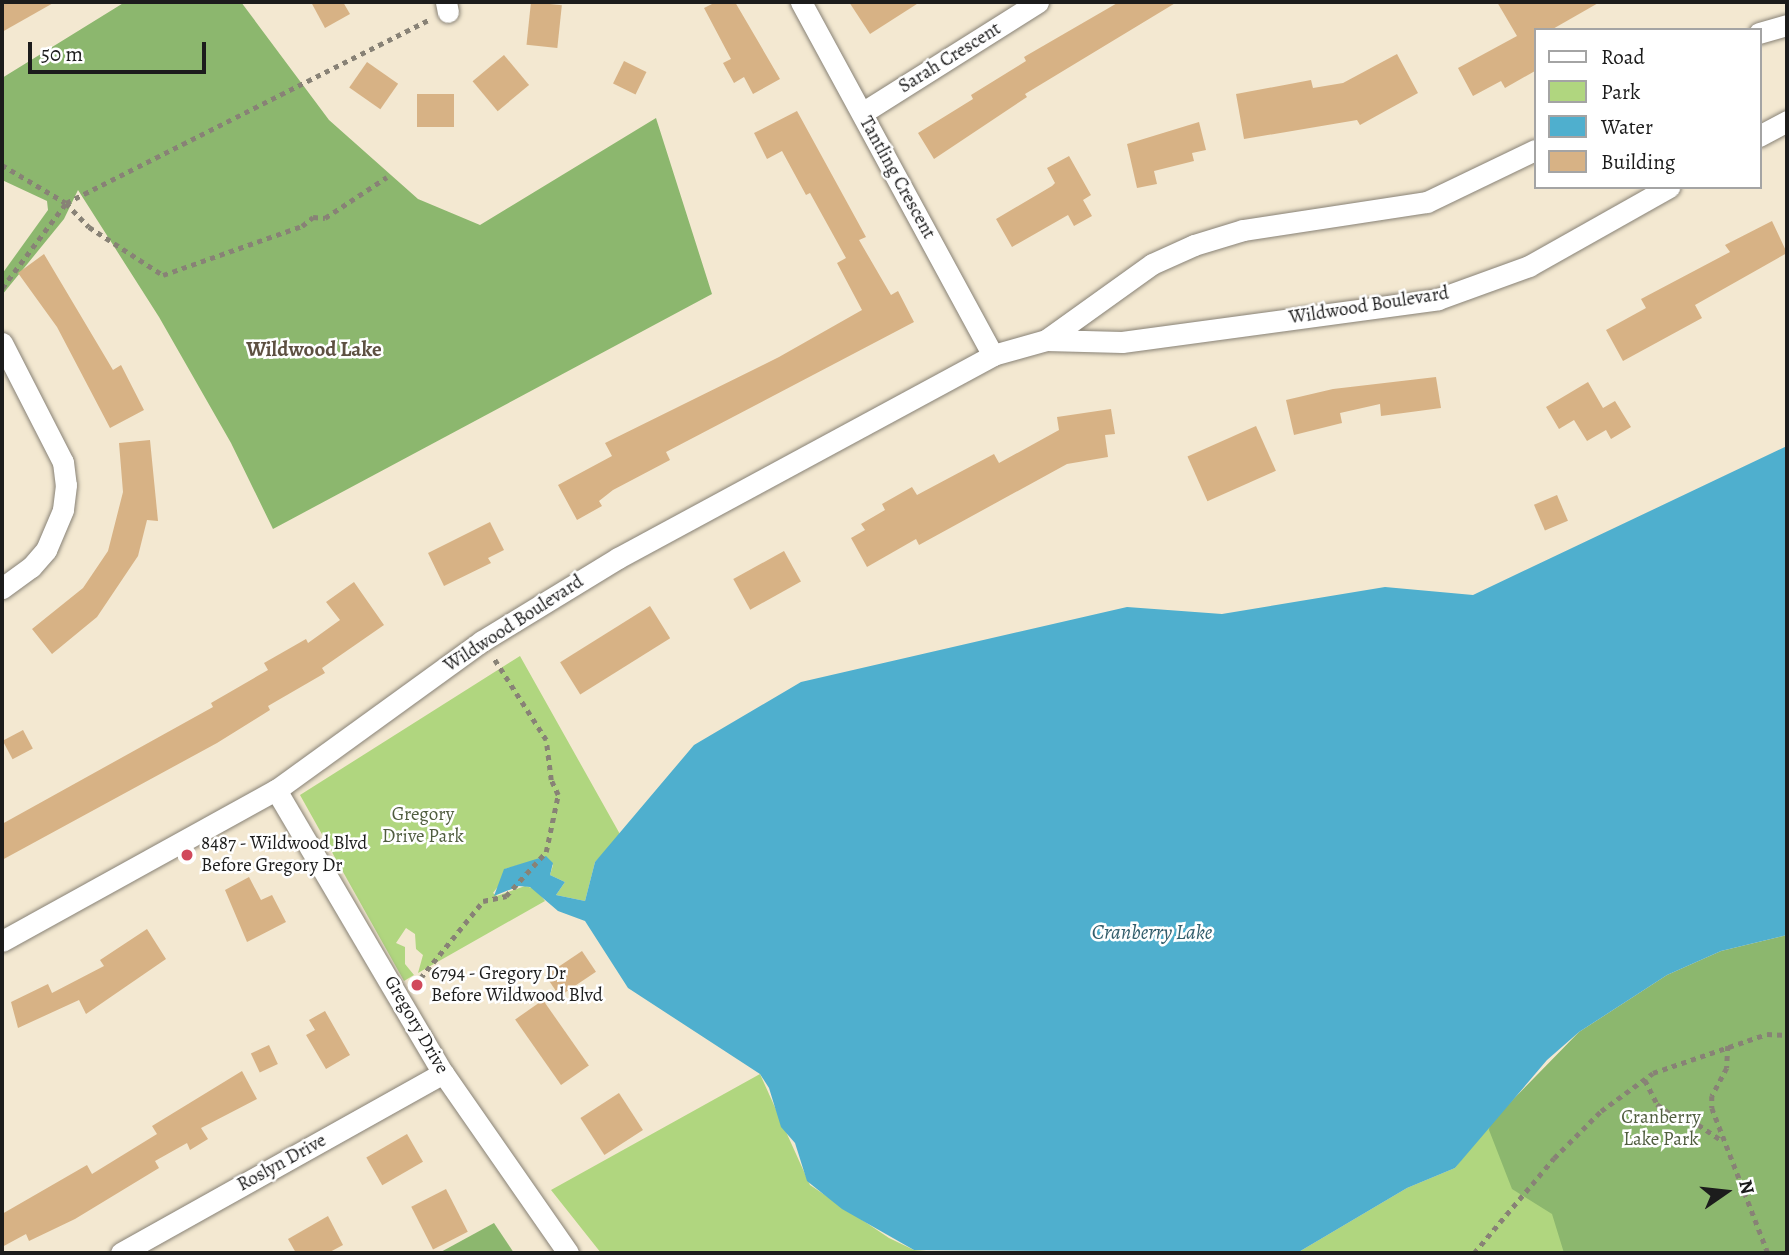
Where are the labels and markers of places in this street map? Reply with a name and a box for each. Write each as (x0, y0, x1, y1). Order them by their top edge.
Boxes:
place label: 8487 - Wildwood Blvd Before Gregory Dr (201, 833, 368, 877)
marker: 8487 - Wildwood Blvd Before Gregory Dr (179, 847, 195, 863)
place label: 6794 - Gregory Dr Before Wildwood Blvd (431, 963, 603, 1007)
marker: 6794 - Gregory Dr Before Wildwood Blvd (409, 977, 425, 993)

